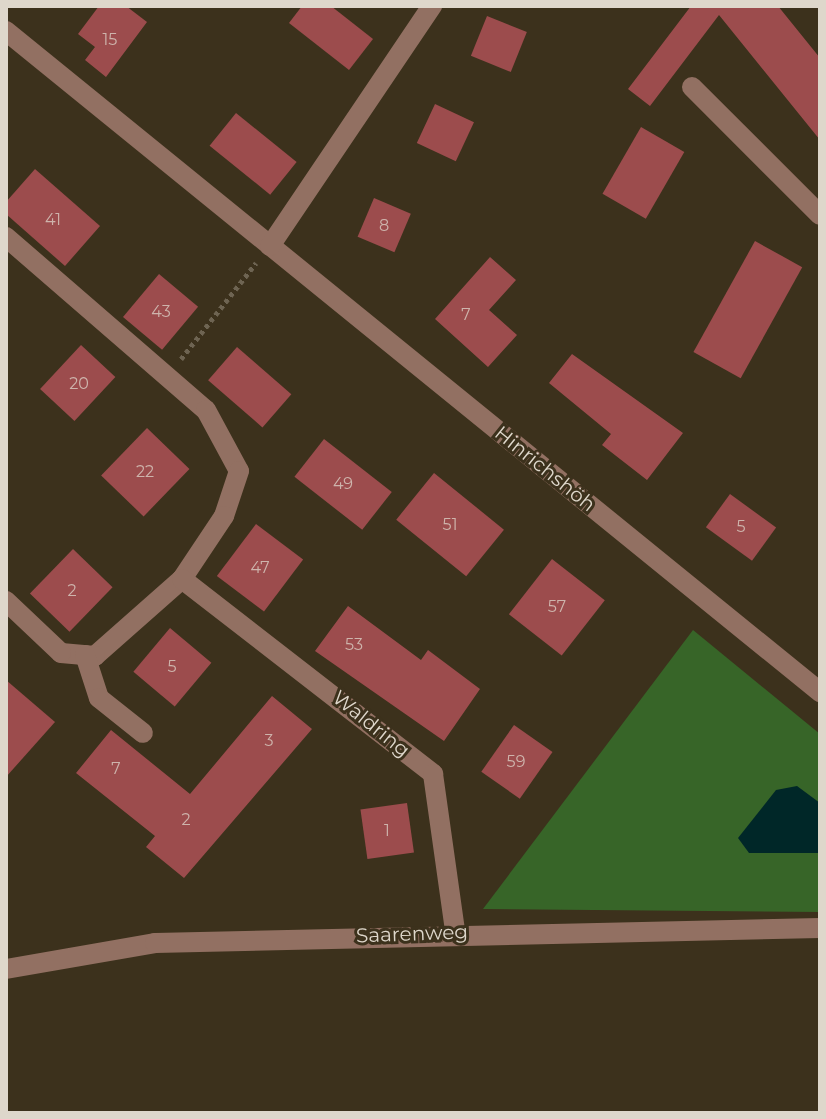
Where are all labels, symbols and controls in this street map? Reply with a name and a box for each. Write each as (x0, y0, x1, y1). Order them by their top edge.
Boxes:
house number: 15 (103, 30, 117, 50)
house number: 41 (45, 210, 61, 230)
house number: 8 (379, 216, 389, 236)
house number: 43 (151, 302, 171, 322)
house number: 7 (461, 305, 471, 325)
house number: 20 (69, 374, 89, 394)
street label: Hinrichshöh (490, 421, 600, 517)
house number: 22 (136, 462, 154, 482)
house number: 49 (333, 474, 353, 494)
house number: 51 (443, 515, 457, 535)
house number: 5 (736, 517, 746, 537)
house number: 47 (250, 558, 270, 578)
house number: 2 (67, 581, 77, 601)
house number: 57 (548, 597, 566, 617)
house number: 53 (345, 635, 363, 655)
house number: 5 (167, 657, 177, 677)
street label: Waldring (328, 686, 414, 762)
house number: 3 (264, 731, 274, 751)
house number: 59 (507, 752, 525, 772)
house number: 7 (111, 759, 121, 779)
house number: 2 (181, 810, 191, 830)
house number: 1 (384, 821, 390, 841)
street label: Saarenweg (356, 920, 468, 948)

